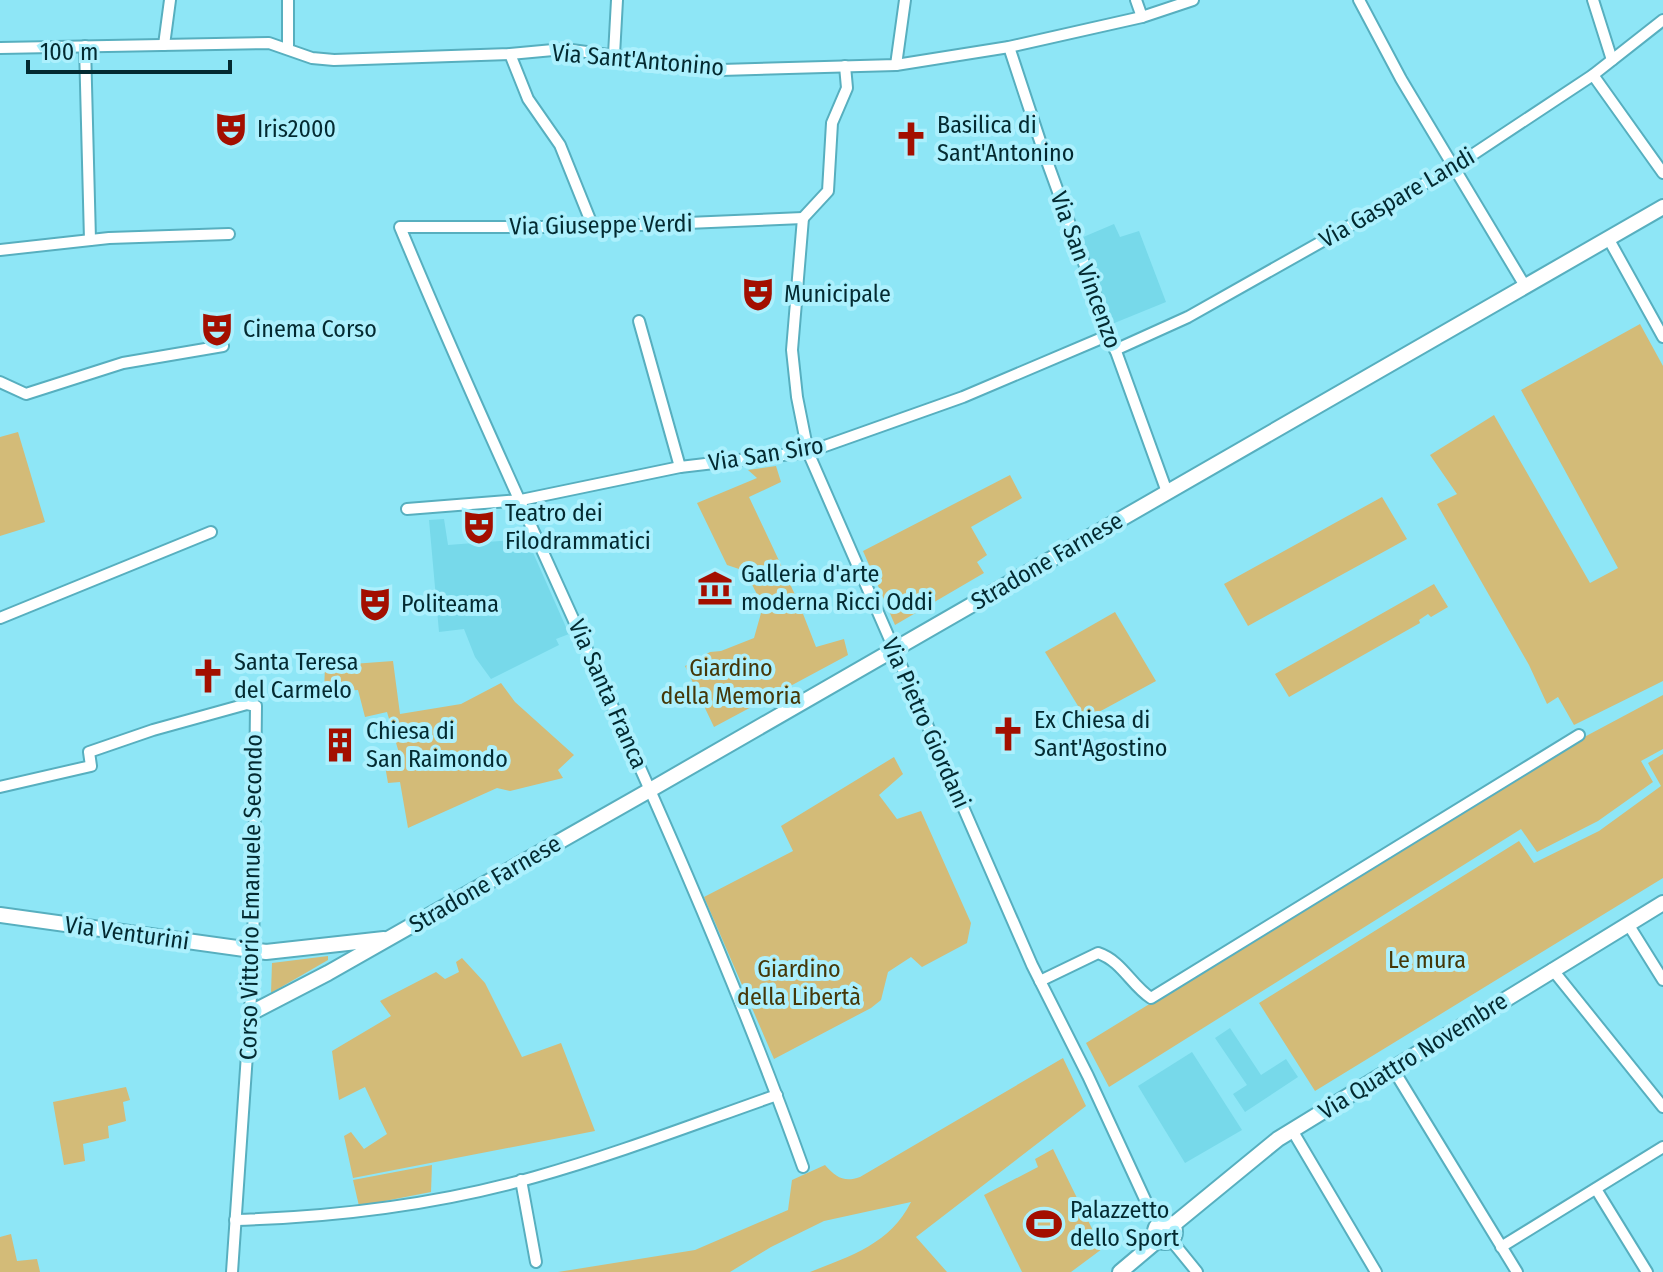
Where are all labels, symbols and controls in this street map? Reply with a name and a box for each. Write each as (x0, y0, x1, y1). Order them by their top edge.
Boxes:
scale bar (28, 24, 230, 74)
text: 100 m (40, 38, 98, 66)
street label: Via Sant'Antonino (551, 39, 725, 81)
theatre icon: Iris2000 (212, 110, 250, 148)
place label: Basilica di Sant'Antonino (937, 111, 1074, 167)
place label: Iris2000 (257, 115, 336, 143)
church icon: Basilica di Sant'Antonino (892, 120, 930, 158)
street label: Via Gaspare Landi (1314, 142, 1480, 254)
street label: Via San Vincenzo (1045, 188, 1127, 352)
street label: Via Giuseppe Verdi (509, 209, 693, 241)
theatre icon: Municipale (739, 275, 777, 313)
place label: Municipale (784, 280, 891, 308)
theatre icon: Cinema Corso (198, 310, 236, 348)
place label: Cinema Corso (243, 315, 377, 343)
street label: Via San Siro (707, 431, 825, 477)
place label: Teatro dei Filodrammatici (505, 499, 651, 555)
street label: Stradone Farnese (966, 506, 1128, 616)
theatre icon: Teatro dei Filodrammatici (460, 508, 498, 546)
place label: Galleria d'arte moderna Ricci Oddi (741, 560, 933, 616)
museum icon: Galleria d'arte moderna Ricci Oddi (696, 569, 734, 607)
theatre icon: Politeama (356, 585, 394, 623)
place label: Politeama (401, 590, 499, 618)
street label: Via Santa Franca (563, 615, 653, 773)
street label: Via Pietro Giordani (876, 634, 976, 812)
place label: Santa Teresa del Carmelo (234, 648, 358, 704)
park label: Giardino della Memoria (661, 654, 801, 710)
church icon: Santa Teresa del Carmelo (189, 657, 227, 695)
place label: Ex Chiesa di Sant'Agostino (1034, 706, 1168, 762)
church icon: Ex Chiesa di Sant'Agostino (989, 715, 1027, 753)
place label: Chiesa di San Raimondo (366, 717, 508, 773)
building icon: Chiesa di San Raimondo (321, 726, 359, 764)
street label: Corso Vittorio Emanuele Secondo (234, 734, 268, 1060)
street label: Stradone Farnese (404, 829, 566, 939)
street label: Via Venturini (63, 910, 191, 956)
park label: Le mura (1388, 946, 1466, 974)
park label: Giardino della Libertà (737, 955, 861, 1011)
street label: Via Quattro Novembre (1314, 987, 1512, 1125)
place label: Palazzetto dello Sport (1070, 1196, 1179, 1252)
sports icon: Palazzetto dello Sport (1025, 1205, 1063, 1243)

